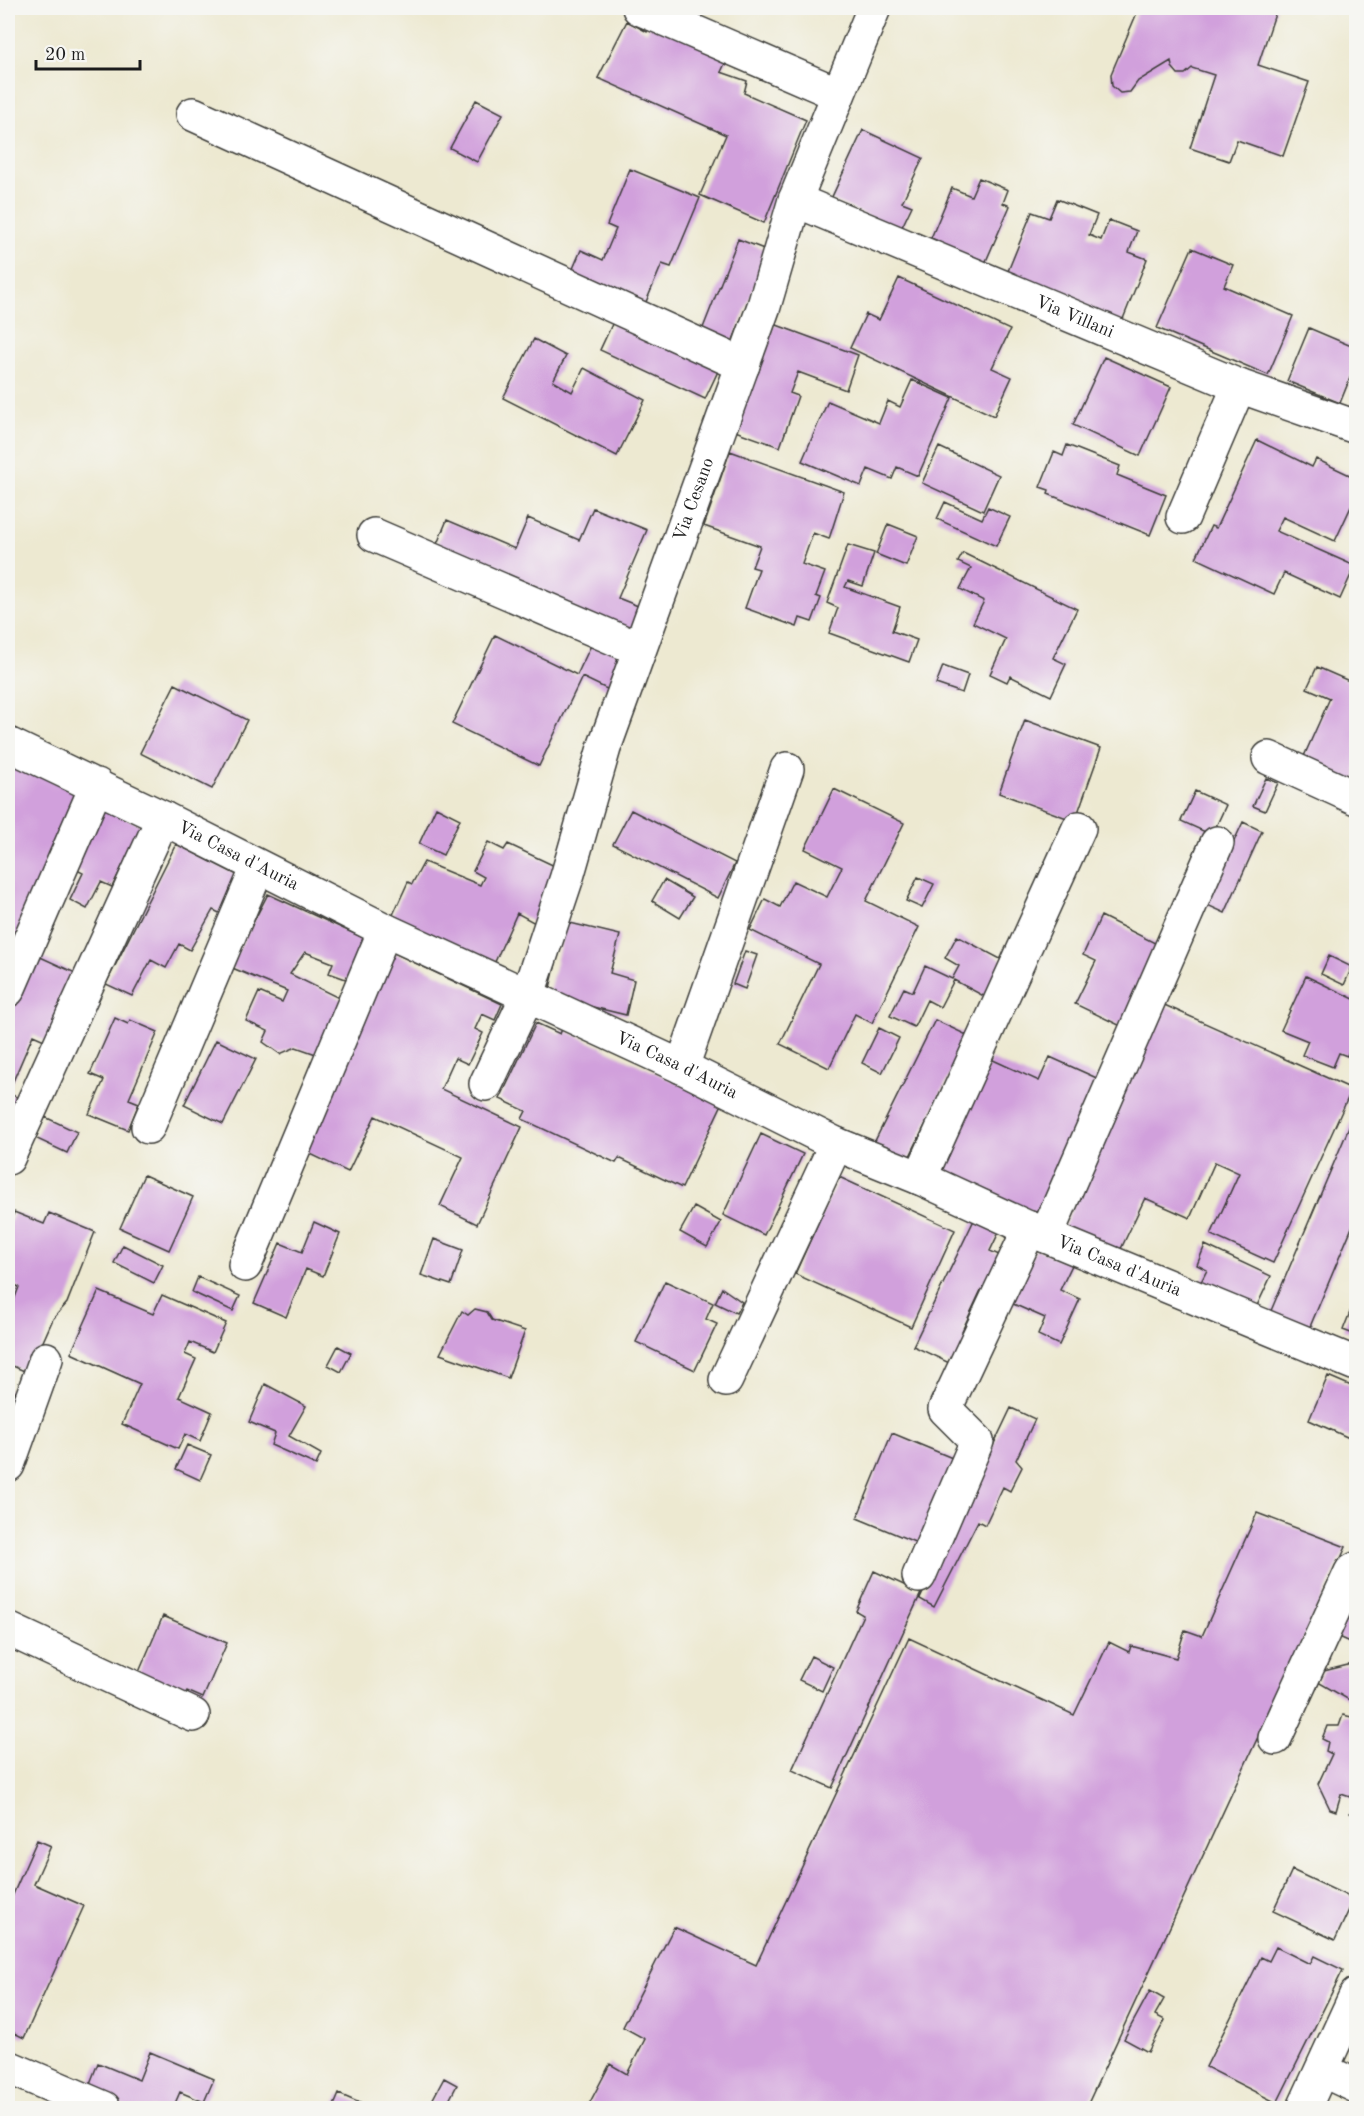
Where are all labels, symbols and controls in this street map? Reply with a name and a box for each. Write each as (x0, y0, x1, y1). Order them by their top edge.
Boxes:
scale bar (36, 33, 140, 71)
text: 20 m (45, 46, 85, 64)
street label: Via Villani (1033, 293, 1116, 341)
street label: Via Cesano (671, 455, 717, 544)
street label: Via Casa d'Auria (175, 818, 302, 894)
street label: Via Casa d'Auria (613, 1029, 741, 1102)
street label: Via Casa d'Auria (1054, 1232, 1184, 1300)

